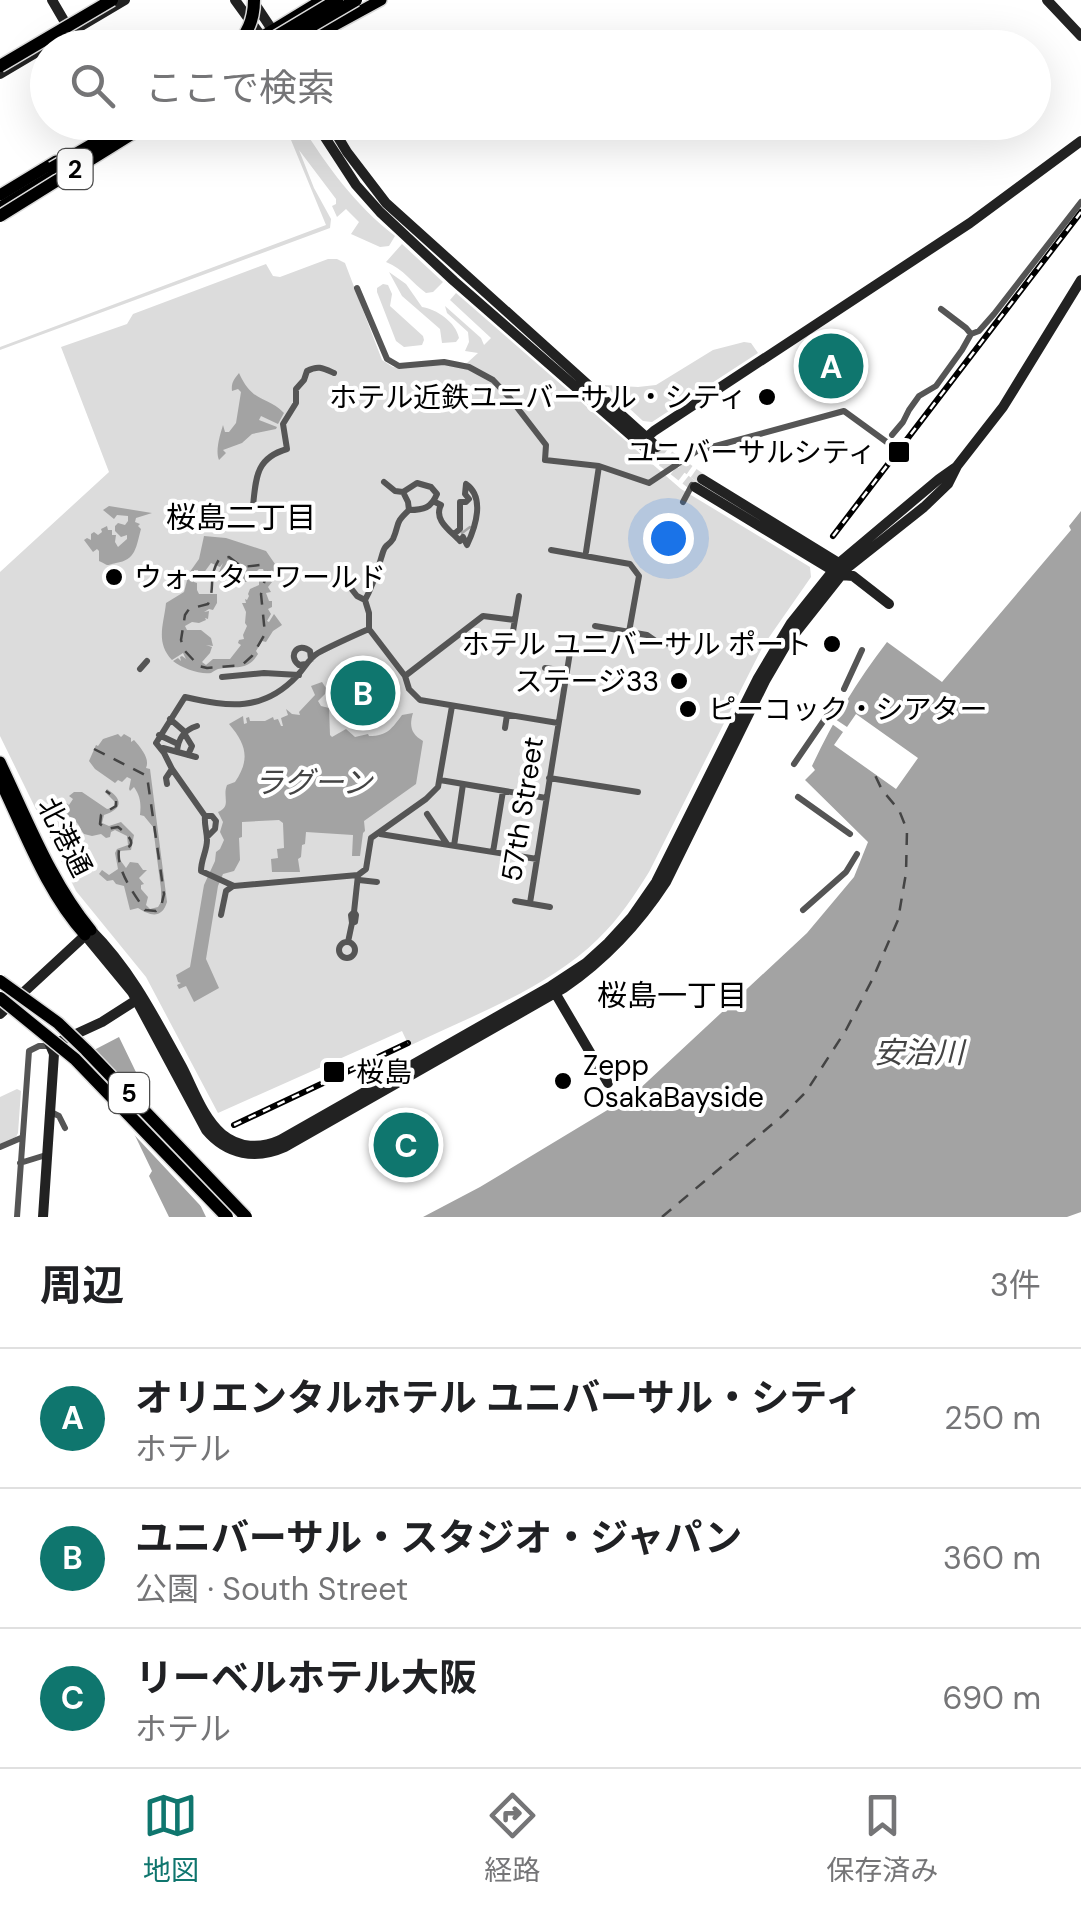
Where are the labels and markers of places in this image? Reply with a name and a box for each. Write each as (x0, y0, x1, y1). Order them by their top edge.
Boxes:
pin: A (798, 328, 864, 404)
place label: ホテル近鉄ユニバーサル・シティ (329, 379, 747, 416)
marker: ホテル近鉄ユニバーサル・シティ (756, 386, 778, 408)
place label: ユニバーサルシティ (626, 434, 876, 471)
marker: ユニバーサルシティ (886, 439, 912, 465)
place label: ウォーターワールド (134, 559, 386, 596)
marker: ウォーターワールド (103, 566, 125, 588)
place label: ホテル ユニバーサル ポート (462, 626, 812, 663)
marker: ホテル ユニバーサル ポート (821, 633, 843, 655)
pin: B (330, 656, 396, 730)
place label: ステージ33 (514, 663, 659, 700)
marker: ステージ33 (668, 670, 690, 692)
place label: ピーコック・シアター (708, 691, 987, 728)
marker: ピーコック・シアター (677, 698, 699, 720)
place label: Zepp OsakaBayside (583, 1047, 764, 1116)
place label: 桜島 (356, 1054, 412, 1091)
marker: 桜島 (321, 1059, 347, 1085)
marker: Zepp OsakaBayside (552, 1070, 574, 1092)
pin: C (374, 1108, 438, 1182)

